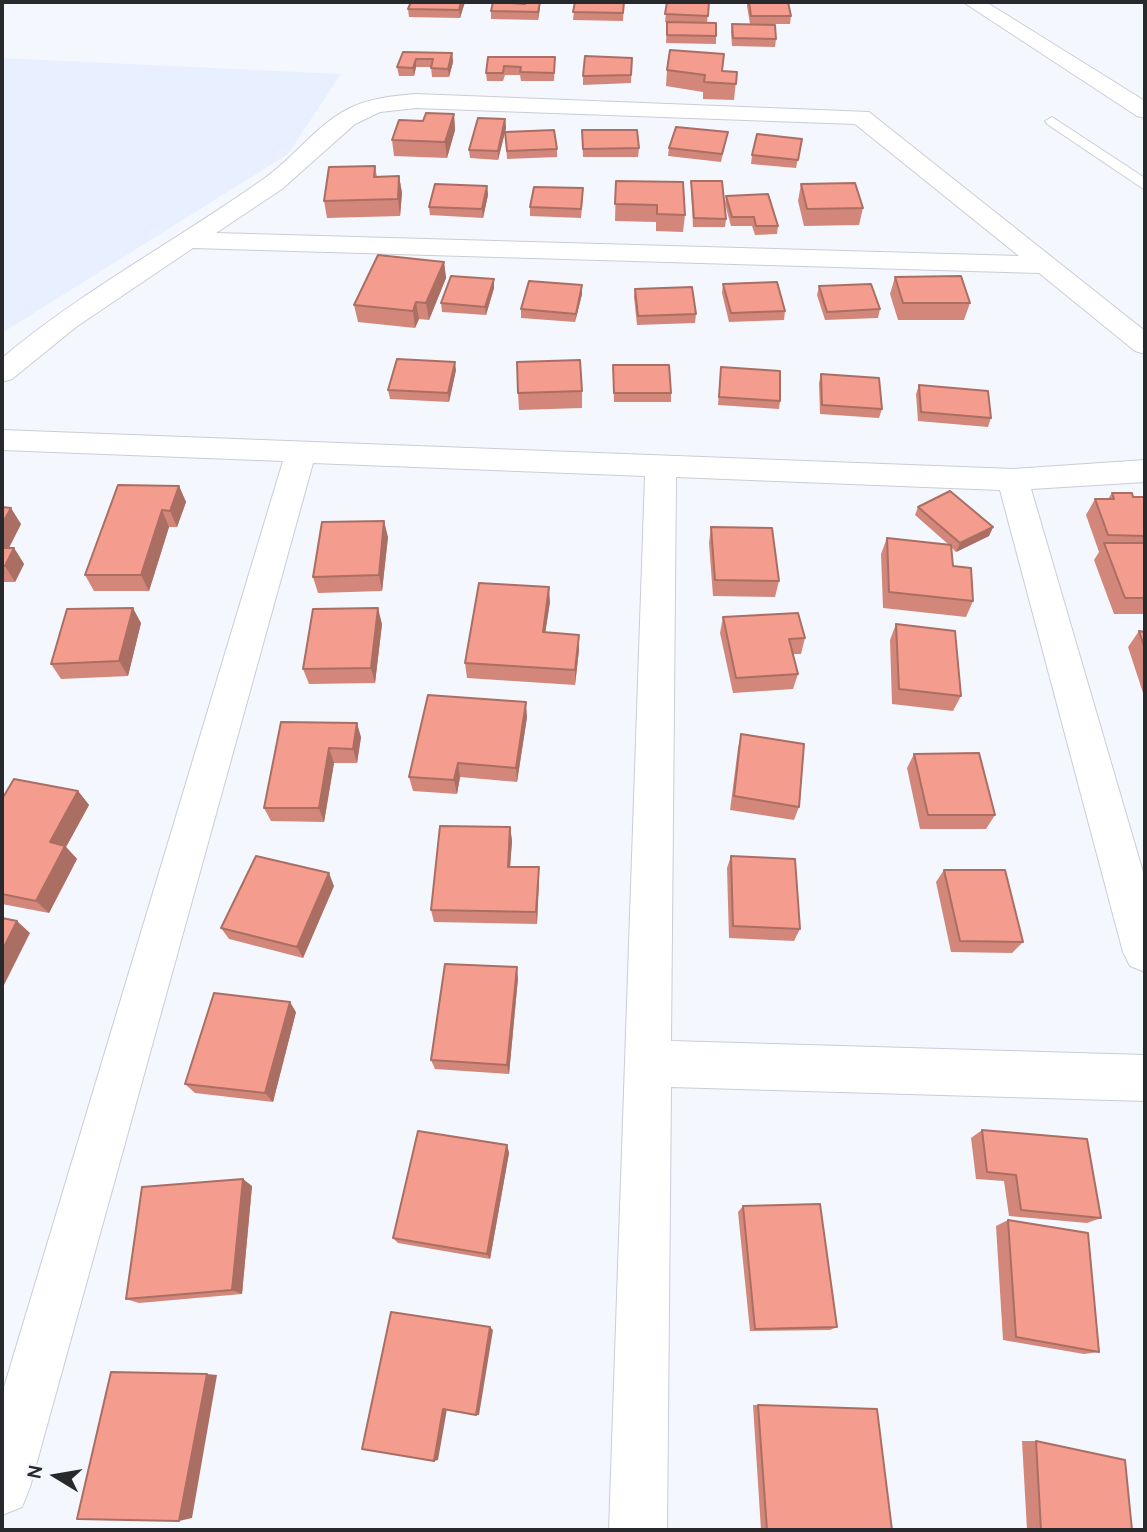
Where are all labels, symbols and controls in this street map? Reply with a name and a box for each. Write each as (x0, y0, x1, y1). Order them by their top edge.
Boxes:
north arrow (21, 1441, 91, 1511)
text: N (22, 1463, 47, 1481)

